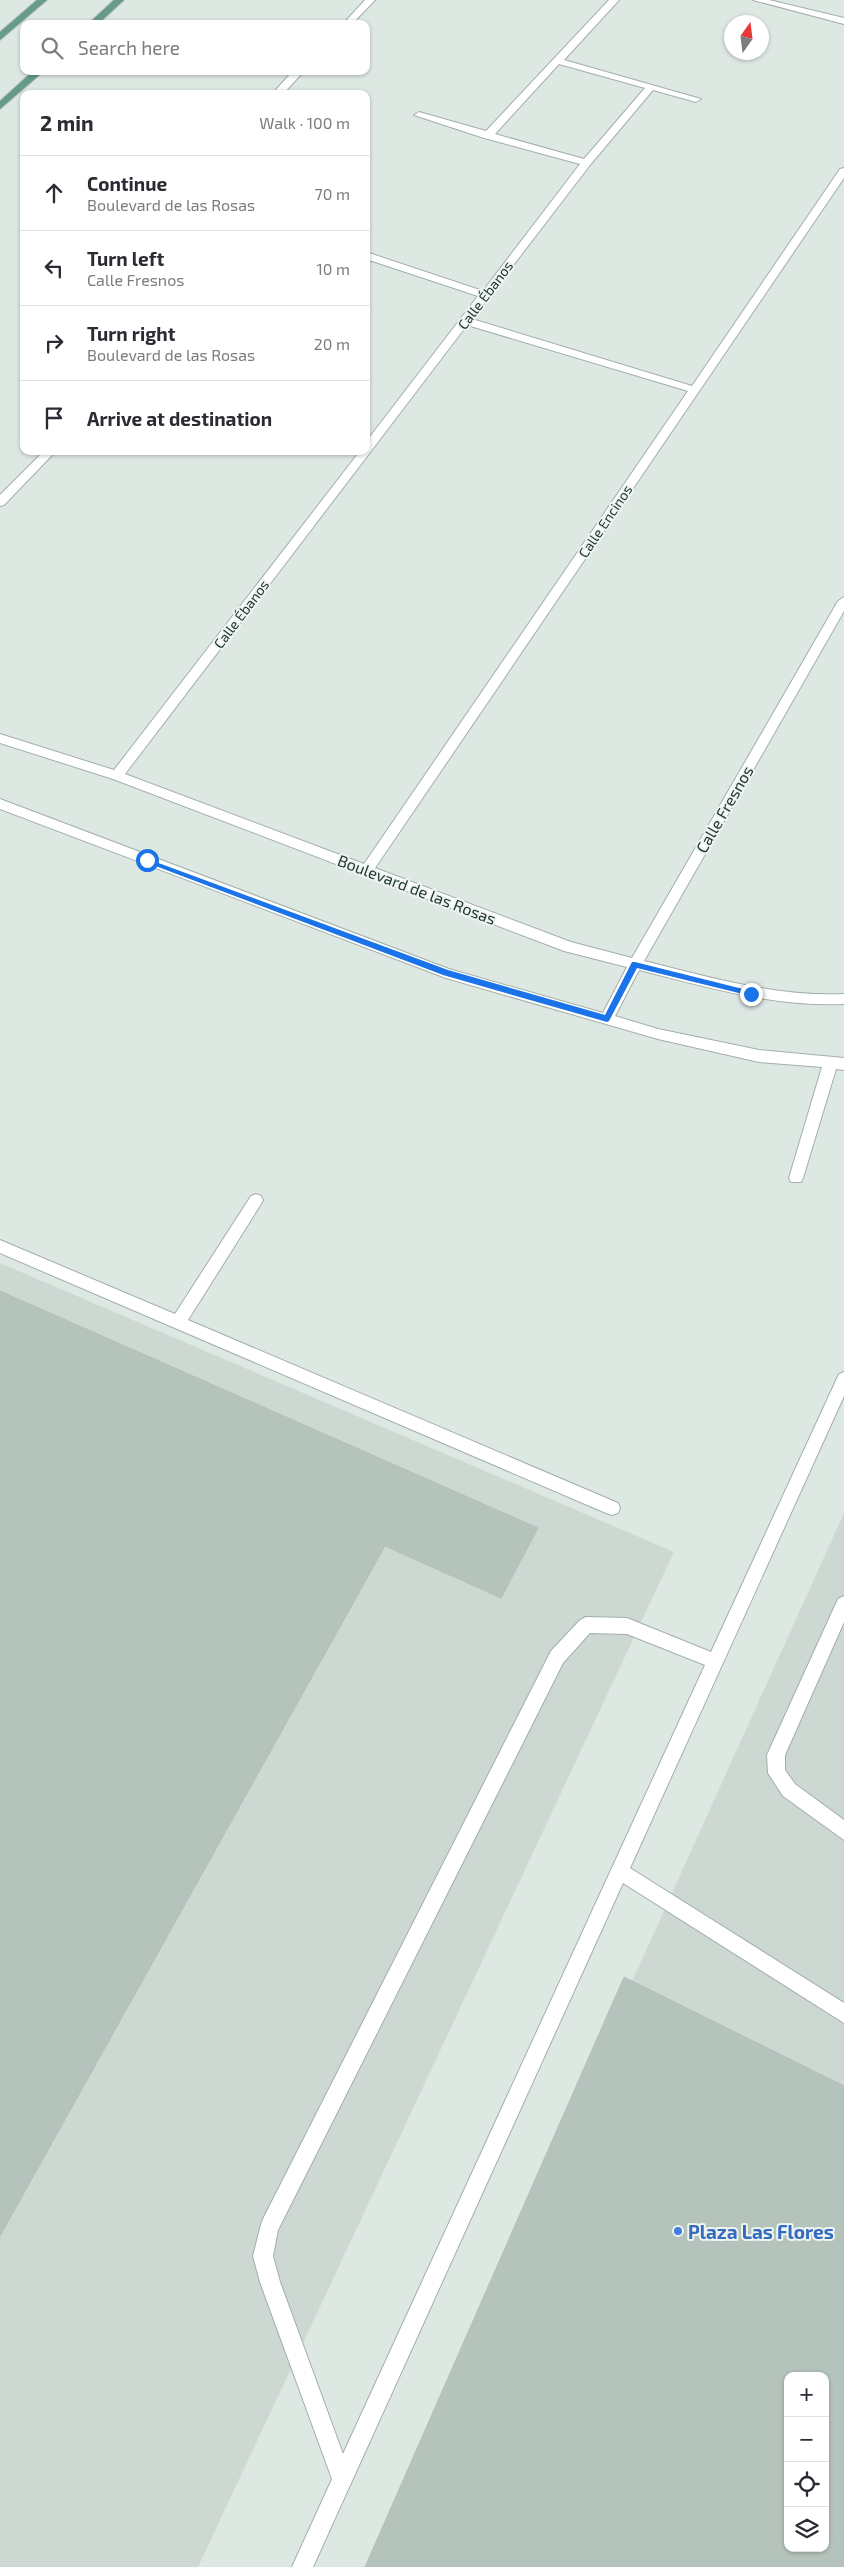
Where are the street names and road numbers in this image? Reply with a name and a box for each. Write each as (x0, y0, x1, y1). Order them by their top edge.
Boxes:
street label: Calle Ébanos (454, 257, 516, 333)
street label: Calle Encinos (574, 481, 636, 561)
street label: Calle Ébanos (210, 576, 272, 652)
street label: Calle Fresnos (691, 762, 757, 856)
street label: Boulevard de las Rosas (335, 850, 499, 928)

